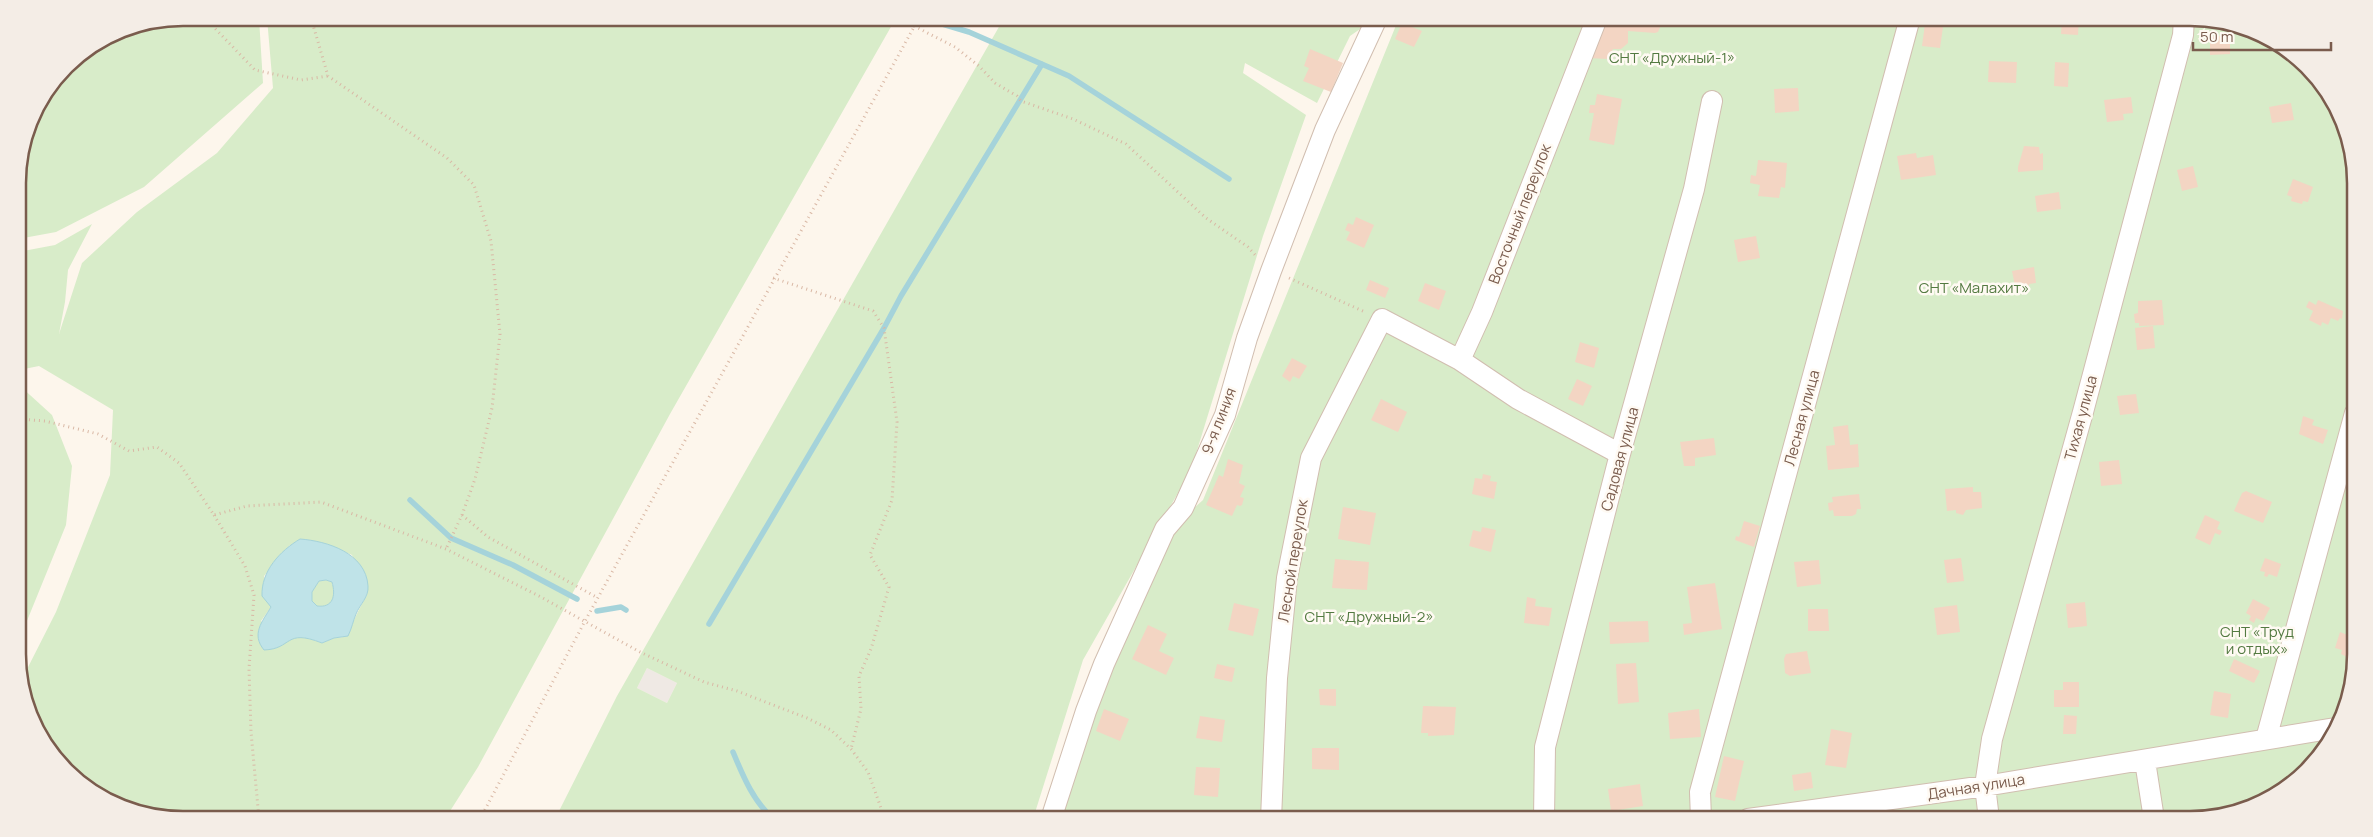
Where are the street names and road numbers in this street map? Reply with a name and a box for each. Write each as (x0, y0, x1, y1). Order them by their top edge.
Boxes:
street label: Восточный переулок (1483, 140, 1556, 287)
street label: Лесная улица (1779, 368, 1824, 468)
street label: Тихая улица (2059, 373, 2102, 463)
street label: 9-я линия (1196, 384, 1241, 457)
street label: Садовая улица (1596, 404, 1644, 513)
street label: Лесной переулок (1272, 497, 1313, 624)
street label: Дачная улица (1926, 768, 2026, 805)

